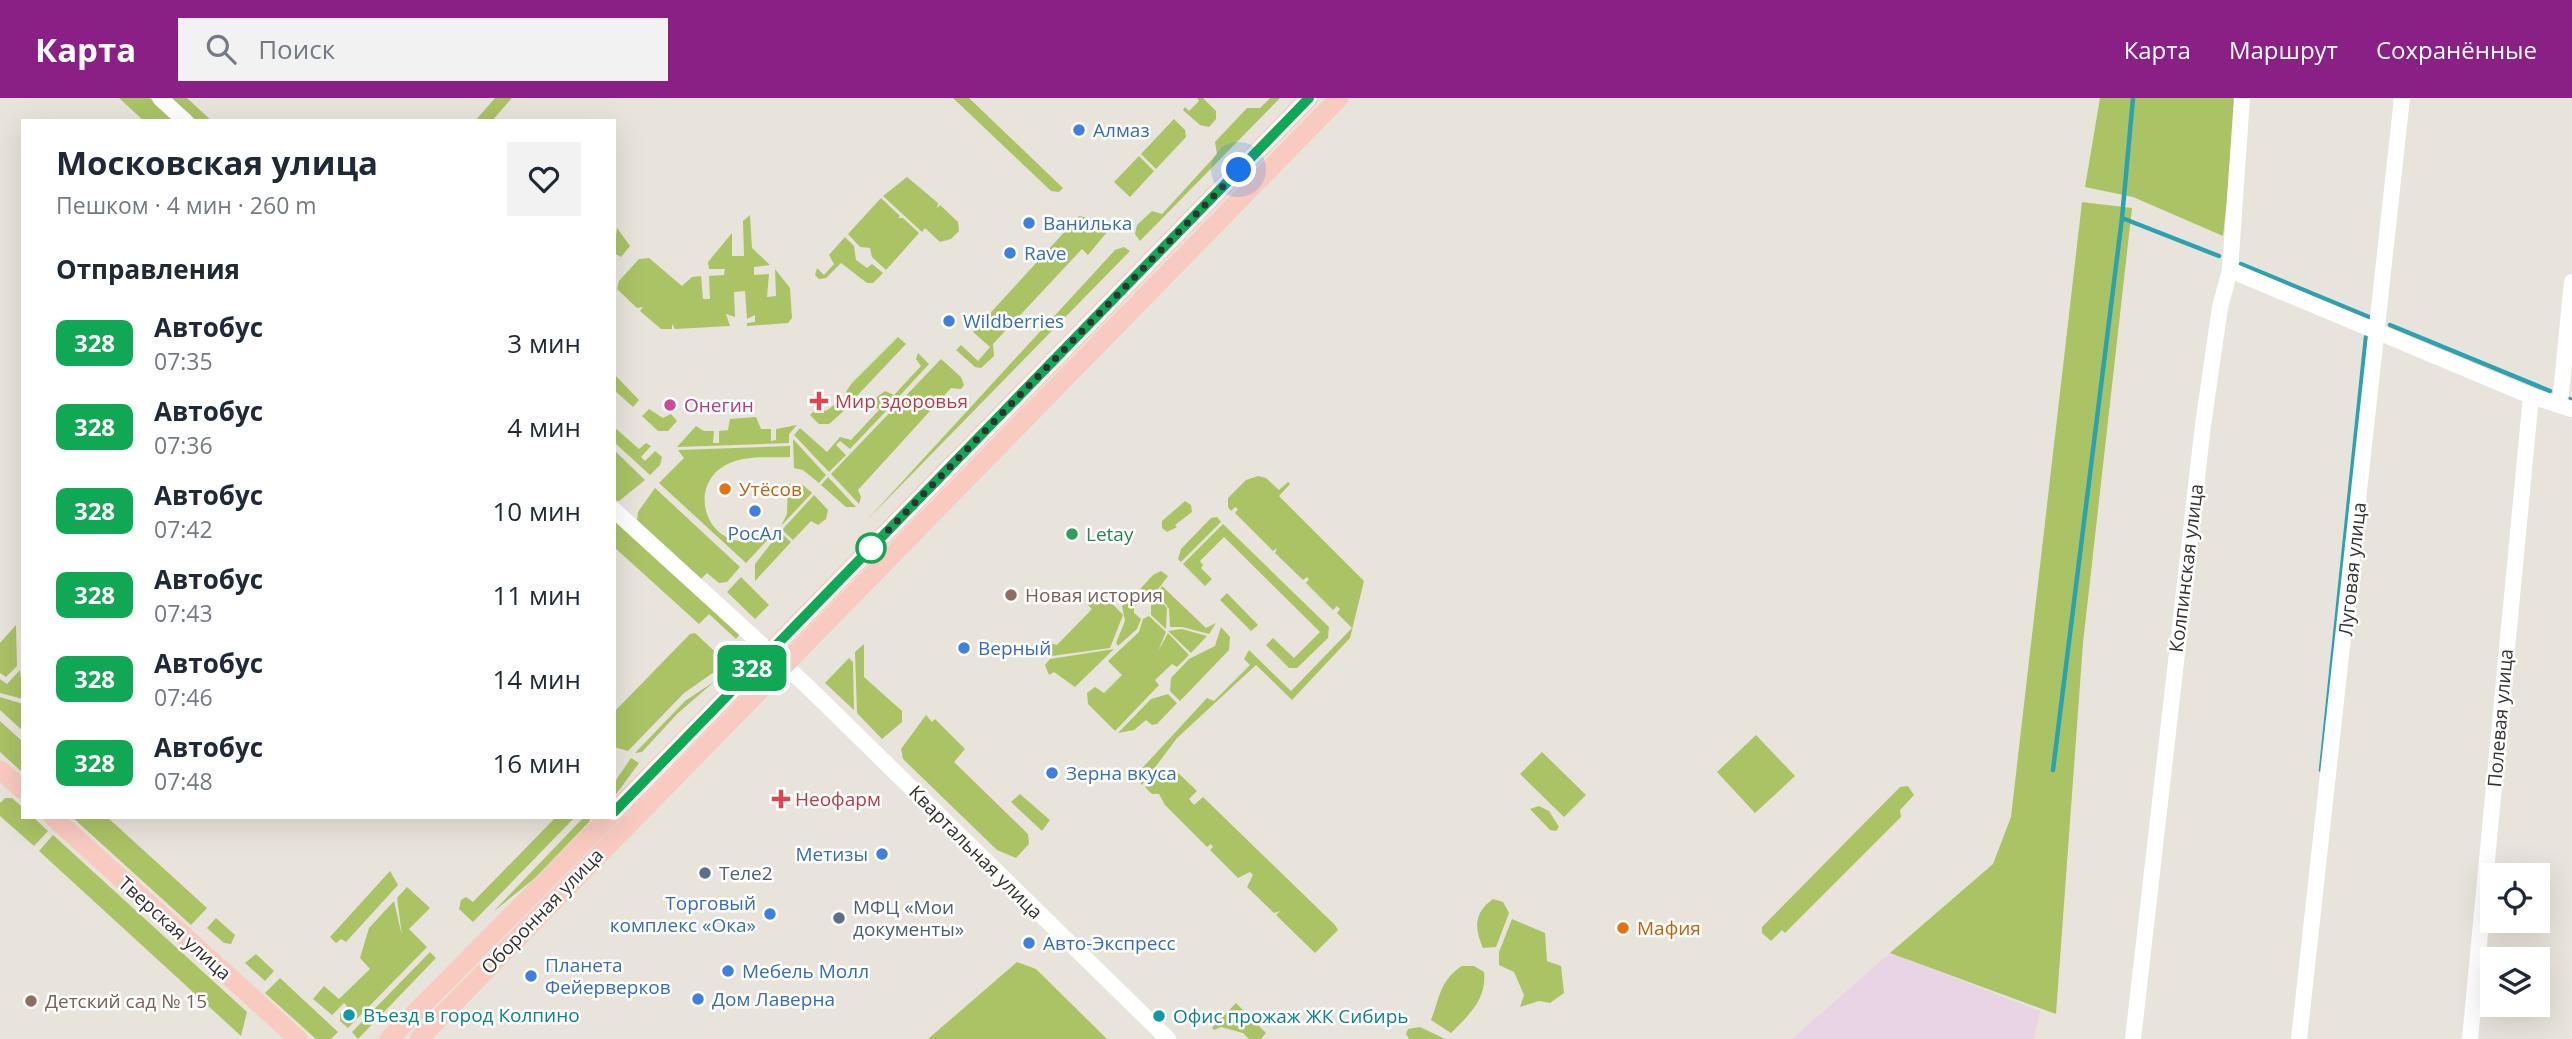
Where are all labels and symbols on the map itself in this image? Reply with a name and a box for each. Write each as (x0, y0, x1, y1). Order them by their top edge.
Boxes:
place label: Алмаз (1093, 117, 1150, 143)
marker: Алмаз (1071, 122, 1087, 138)
your location (1221, 152, 1256, 187)
place label: Ванилька (1043, 210, 1132, 236)
marker: Ванилька (1021, 215, 1037, 231)
place label: Rave (1024, 240, 1066, 266)
marker: Rave (1002, 245, 1018, 261)
place label: Wildberries (963, 308, 1064, 334)
marker: Wildberries (941, 313, 957, 329)
place label: Мир здоровья (835, 388, 968, 414)
marker: Мир здоровья (809, 391, 829, 411)
place label: Онегин (684, 392, 754, 418)
marker: Онегин (662, 397, 678, 413)
place label: Утёсов (739, 476, 802, 502)
marker: Утёсов (717, 481, 733, 497)
street label: Колпинская улица (2163, 482, 2209, 654)
street label: Луговая улица (2332, 501, 2372, 637)
marker: РосАл (747, 503, 763, 519)
place label: РосАл (728, 520, 782, 546)
place label: Letay (1086, 521, 1134, 547)
marker: Letay (1064, 526, 1080, 542)
unlabelled marker (856, 533, 886, 563)
place label: Новая история (1025, 582, 1163, 608)
marker: Новая история (1003, 587, 1019, 603)
place label: Верный (978, 635, 1051, 661)
marker: Верный (956, 640, 972, 656)
line badge: 328 (712, 645, 792, 691)
street label: Полевая улица (2481, 648, 2519, 788)
place label: Зерна вкуса (1066, 760, 1177, 786)
marker: Зерна вкуса (1044, 765, 1060, 781)
street label: Квартальная улица (903, 779, 1049, 925)
place label: Неофарм (795, 786, 881, 812)
marker: Неофарм (773, 791, 789, 807)
place label: Метизы (795, 841, 868, 867)
street label: Оборонная улица (475, 842, 609, 980)
marker: Метизы (874, 846, 890, 862)
place label: Теле2 (719, 860, 773, 886)
marker: Теле2 (697, 865, 713, 881)
street label: Тверская улица (113, 870, 237, 986)
place label: Торговый комплекс «Ока» (610, 890, 756, 938)
place label: МФЦ «Мои документы» (853, 894, 964, 942)
marker: Торговый комплекс «Ока» (762, 906, 778, 922)
marker: МФЦ «Мои документы» (831, 910, 847, 926)
place label: Мафия (1637, 915, 1701, 941)
marker: Мафия (1615, 920, 1631, 936)
place label: Авто-Экспресс (1043, 930, 1176, 956)
marker: Авто-Экспресс (1021, 935, 1037, 951)
place label: Планета Фейерверков (545, 952, 671, 1000)
place label: Мебель Молл (742, 958, 869, 984)
marker: Мебель Молл (720, 963, 736, 979)
marker: Планета Фейерверков (523, 968, 539, 984)
place label: Дом Лаверна (712, 986, 835, 1012)
place label: Детский сад № 15 (45, 988, 207, 1014)
marker: Дом Лаверна (690, 991, 706, 1007)
marker: Детский сад № 15 (23, 993, 39, 1009)
place label: Въезд в город Колпино (363, 1002, 580, 1028)
place label: Офис прожаж ЖК Сибирь (1173, 1003, 1409, 1029)
marker: Въезд в город Колпино (341, 1007, 357, 1023)
marker: Офис прожаж ЖК Сибирь (1151, 1008, 1167, 1024)

